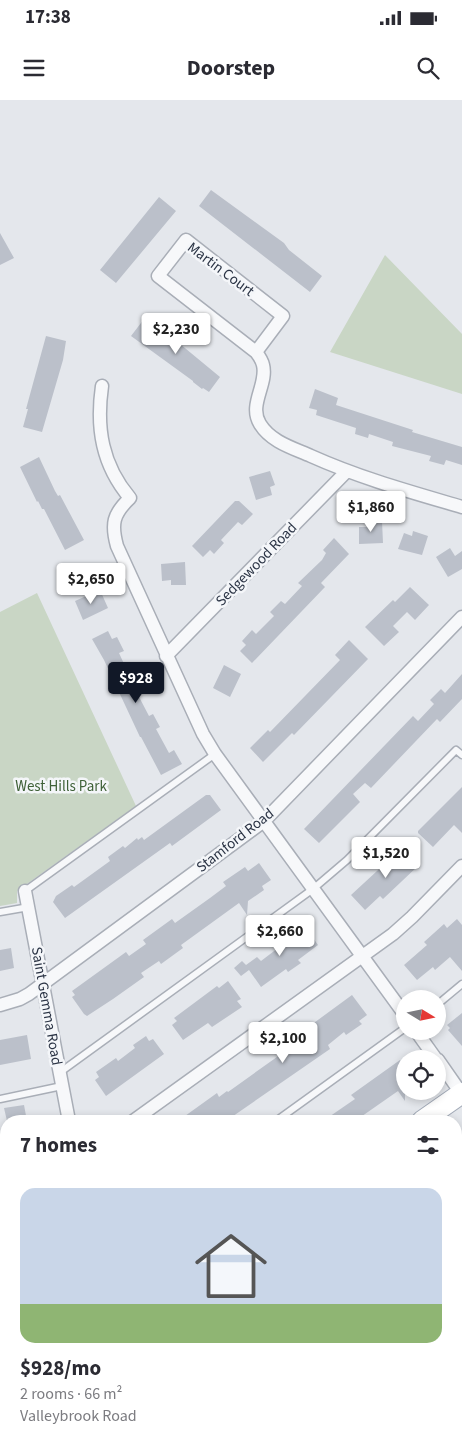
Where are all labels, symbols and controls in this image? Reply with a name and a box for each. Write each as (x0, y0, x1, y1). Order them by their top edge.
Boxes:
text: 17:38 (25, 4, 71, 31)
text: Doorstep (187, 52, 275, 84)
icon: menu (20, 54, 48, 82)
icon: search (414, 54, 442, 82)
street label: Martin Court (183, 237, 258, 301)
pin: $2,230 (135, 312, 217, 355)
text: $2,230 (152, 318, 200, 340)
pin: $1,860 (330, 490, 412, 533)
text: $1,860 (347, 496, 395, 518)
street label: Sedgewood Road (211, 518, 302, 611)
pin: $2,650 (50, 562, 132, 605)
text: $2,650 (67, 568, 115, 590)
pin: $928 (106, 662, 166, 704)
text: $928 (119, 667, 153, 689)
park label: West Hills Park (15, 776, 107, 797)
street label: Stamford Road (192, 803, 279, 877)
pin: $1,520 (345, 836, 427, 879)
text: $1,520 (362, 842, 410, 864)
pin: $2,660 (239, 914, 321, 957)
text: $2,660 (256, 920, 304, 942)
street label: Saint Gemma Road (26, 945, 67, 1067)
north arrow (396, 990, 446, 1040)
map controls (396, 990, 446, 1100)
pin: $2,100 (242, 1022, 324, 1064)
text: $2,100 (259, 1027, 307, 1049)
button: locate (396, 1050, 446, 1100)
text: 7 homes (20, 1130, 97, 1160)
icon: filters (414, 1131, 442, 1159)
icon: home (186, 1221, 276, 1311)
text: $928/mo (20, 1353, 101, 1383)
text: 2 rooms · 66 m² (20, 1383, 122, 1405)
text: Valleybrook Road (20, 1405, 137, 1427)

